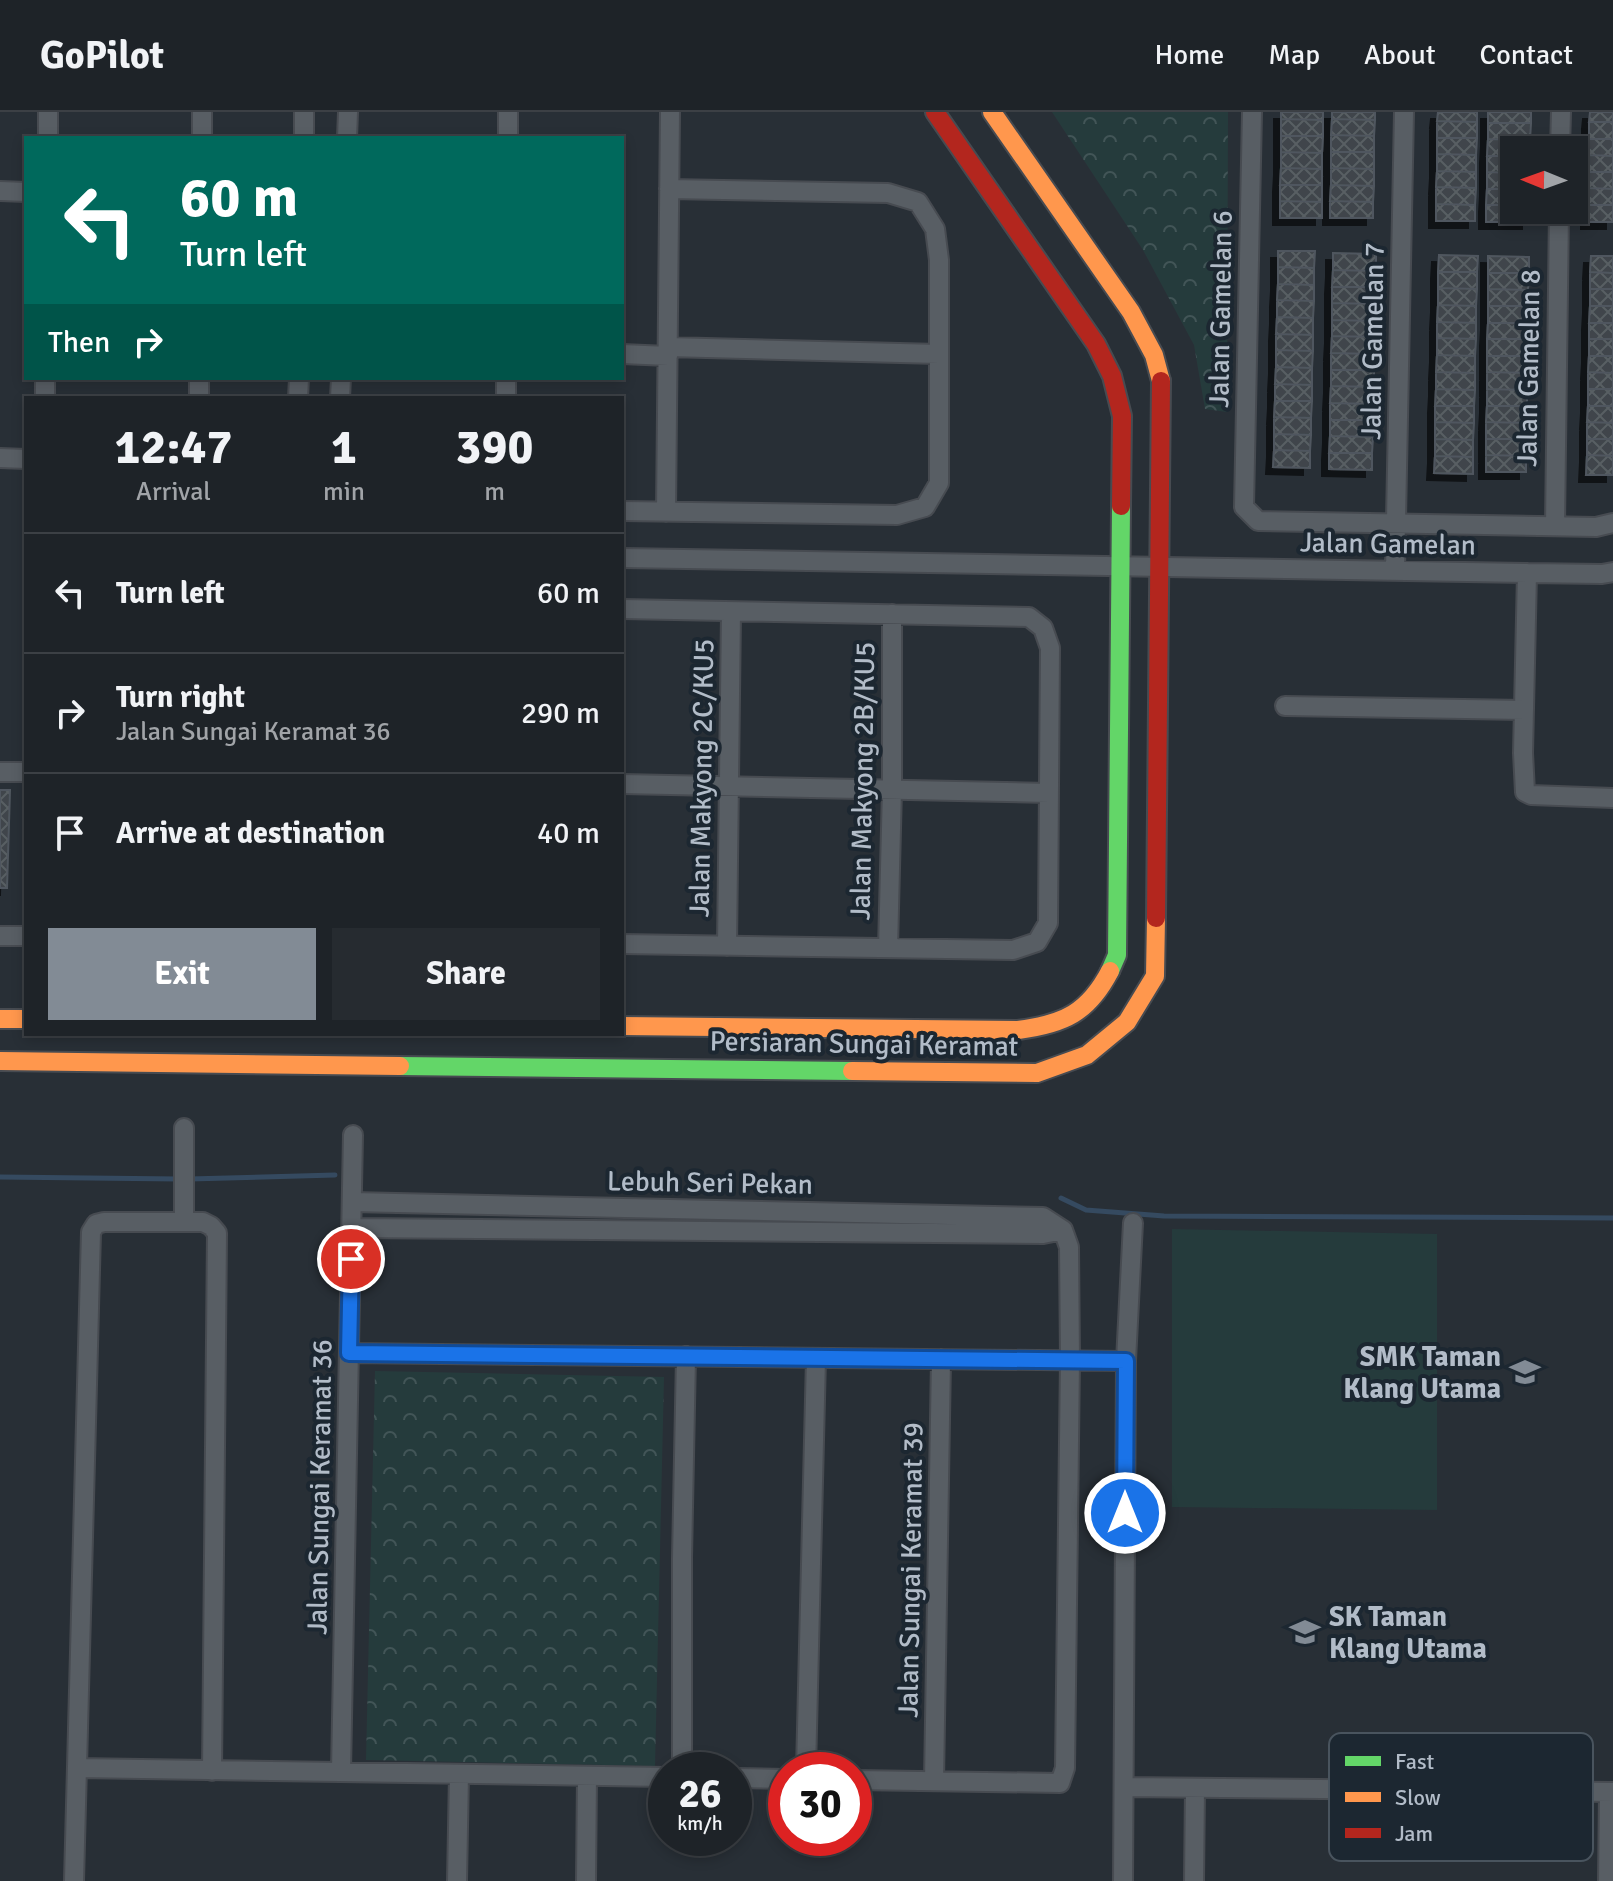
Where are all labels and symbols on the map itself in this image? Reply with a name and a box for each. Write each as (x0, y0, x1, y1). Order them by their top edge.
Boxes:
north arrow (1500, 136, 1588, 224)
street label: Jalan Gamelan 6 (1202, 210, 1240, 408)
street label: Jalan Gamelan 7 (1354, 242, 1392, 440)
street label: Jalan Gamelan 8 (1510, 269, 1548, 467)
street label: Jalan Gamelan (1300, 525, 1476, 563)
street label: Jalan Makyong 2C/KU5 (683, 638, 721, 918)
street label: Jalan Makyong 2B/KU5 (844, 641, 882, 921)
street label: Persiaran Sungai Keramat (709, 1024, 1019, 1064)
street label: Lebuh Seri Pekan (607, 1164, 813, 1202)
pin (317, 1225, 385, 1293)
street label: Jalan Sungai Keramat 36 (300, 1339, 340, 1635)
place label: SMK Taman Klang Utama (1343, 1340, 1501, 1406)
school or university icon: SMK Taman Klang Utama (1508, 1355, 1542, 1389)
street label: Jalan Sungai Keramat 39 (891, 1422, 931, 1718)
position arrow (1083, 1471, 1167, 1555)
place label: SK Taman Klang Utama (1329, 1600, 1487, 1666)
school or university icon: SK Taman Klang Utama (1288, 1615, 1322, 1649)
legend (1329, 1733, 1593, 1861)
text: Fast (1395, 1748, 1435, 1775)
speed limit sign: 30 (768, 1752, 872, 1856)
text: Slow (1395, 1784, 1441, 1811)
text: Jam (1395, 1820, 1433, 1847)

